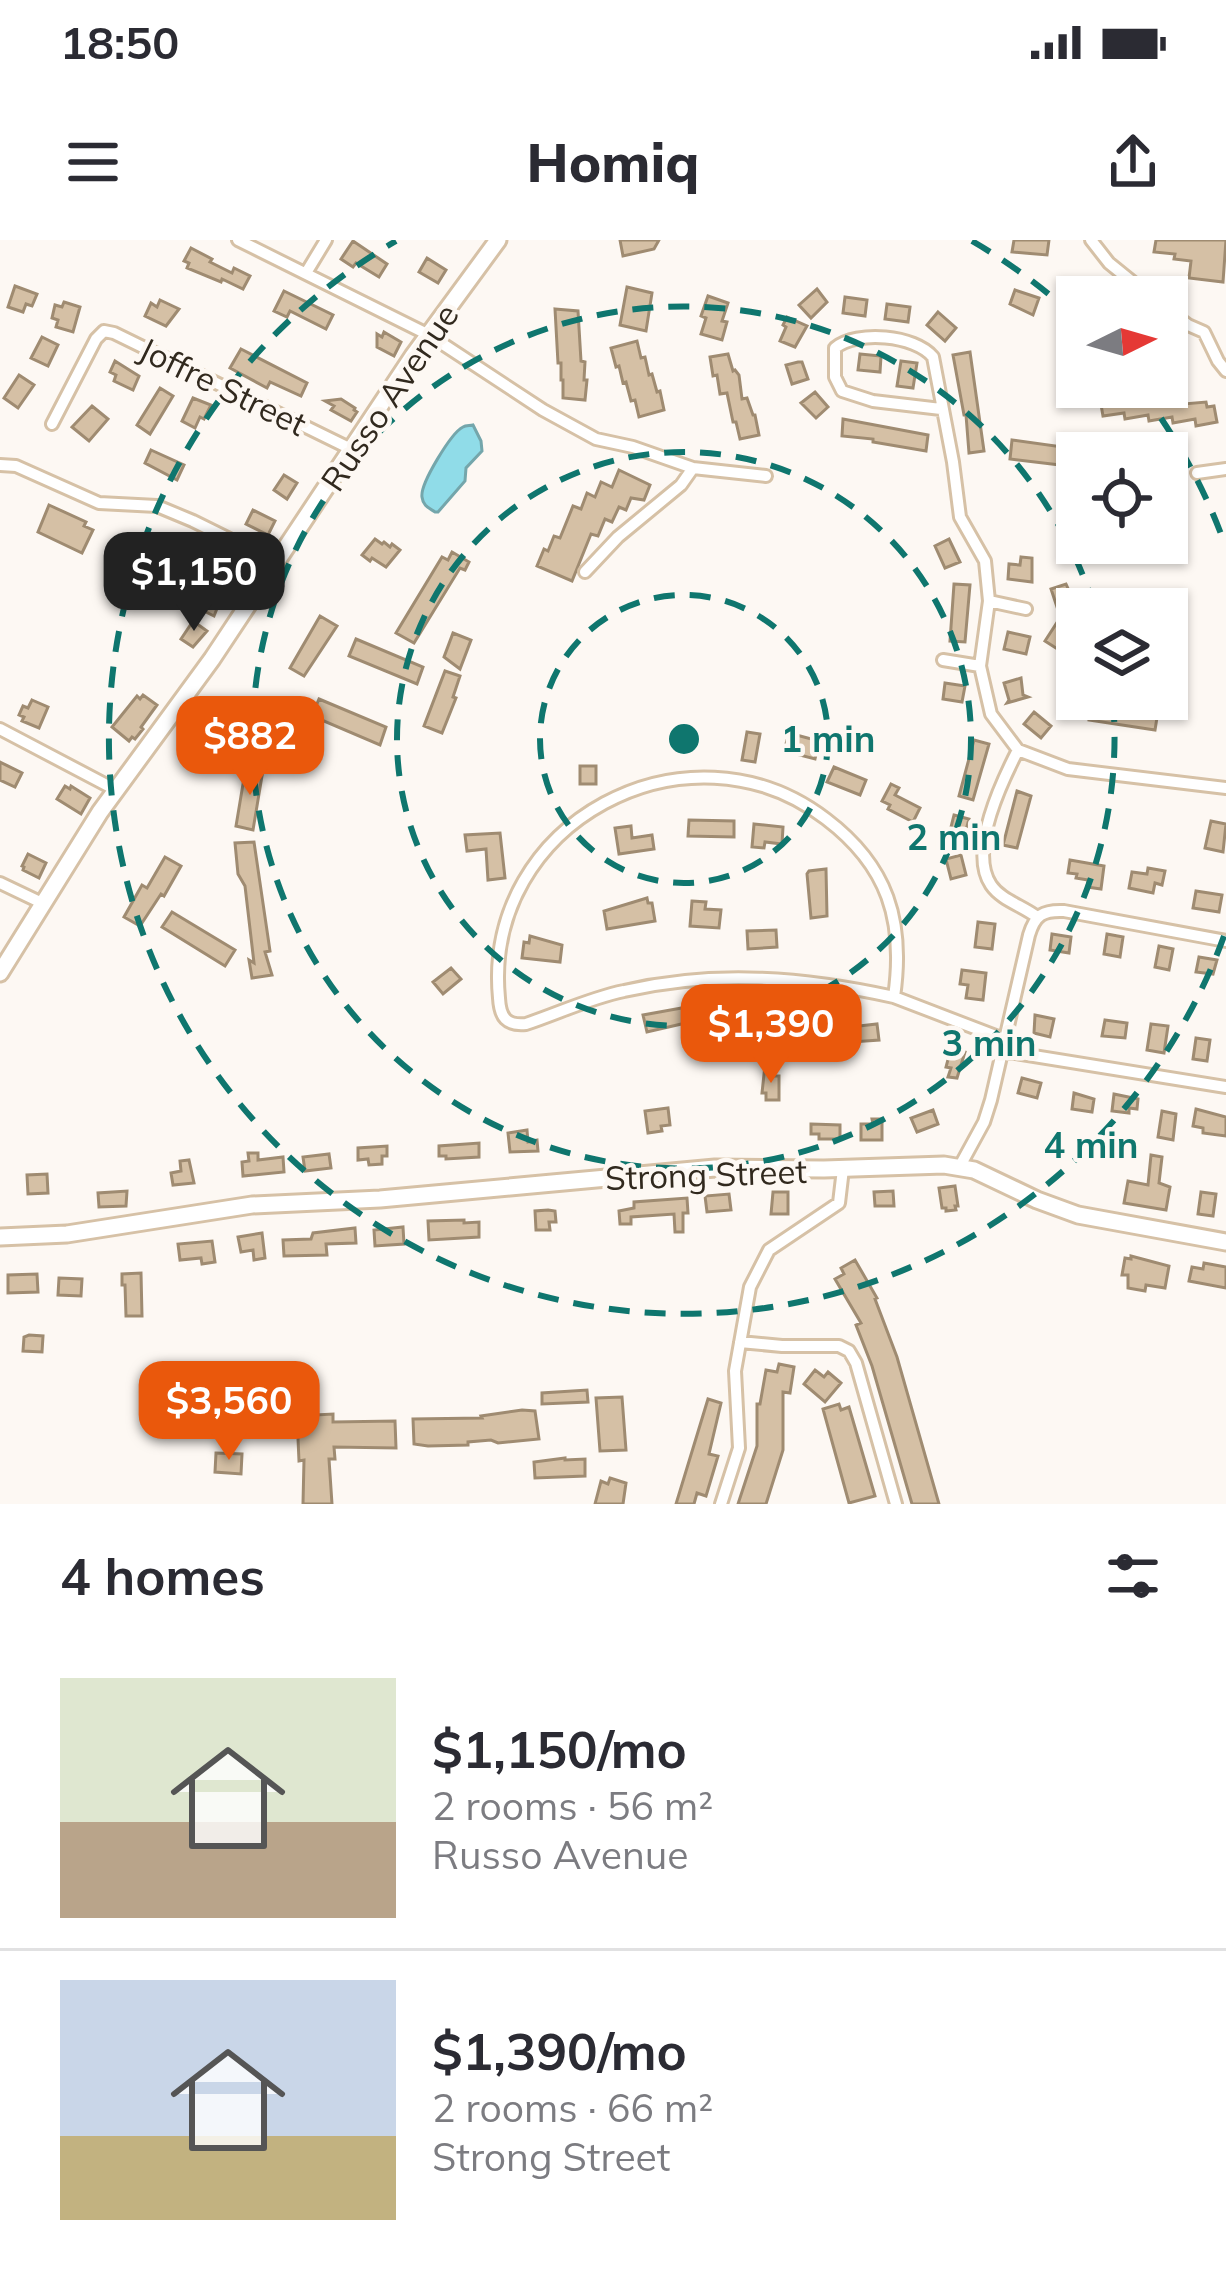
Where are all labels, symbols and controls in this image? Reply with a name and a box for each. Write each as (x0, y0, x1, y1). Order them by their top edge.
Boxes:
text: 18:50 (60, 14, 179, 70)
text: Homiq (527, 128, 699, 196)
icon: menu (60, 129, 126, 195)
icon: share (1100, 129, 1166, 195)
north arrow (1056, 276, 1188, 408)
map controls (1056, 276, 1188, 720)
street label: Russo Avenue (311, 296, 467, 498)
street label: Joffre Street (133, 328, 313, 444)
button: locate (1056, 432, 1188, 564)
pin: $1,150 (96, 532, 292, 634)
text: $1,150 (131, 546, 257, 595)
button: layers (1056, 588, 1188, 720)
pin: $882 (179, 696, 321, 798)
text: $882 (203, 710, 297, 759)
text: 1 min (781, 716, 875, 761)
centre of rings (663, 718, 705, 760)
text: 2 min (907, 814, 1001, 859)
pin: $1,390 (673, 984, 869, 1086)
text: $1,390 (708, 998, 834, 1047)
text: 3 min (942, 1020, 1036, 1065)
text: 4 min (1044, 1122, 1138, 1167)
street label: Strong Street (604, 1150, 808, 1198)
pin: $3,560 (131, 1361, 327, 1463)
text: $3,560 (166, 1375, 292, 1424)
icon: filters (1100, 1543, 1166, 1609)
text: 4 homes (60, 1544, 265, 1608)
text: $1,150/mo (432, 1717, 687, 1781)
icon: home (156, 1726, 300, 1870)
text: 2 rooms · 56 m² (432, 1781, 713, 1830)
text: Russo Avenue (432, 1830, 688, 1879)
text: $1,390/mo (432, 2019, 687, 2083)
icon: home (156, 2028, 300, 2172)
text: 2 rooms · 66 m² (432, 2083, 713, 2132)
text: Strong Street (432, 2132, 670, 2181)

